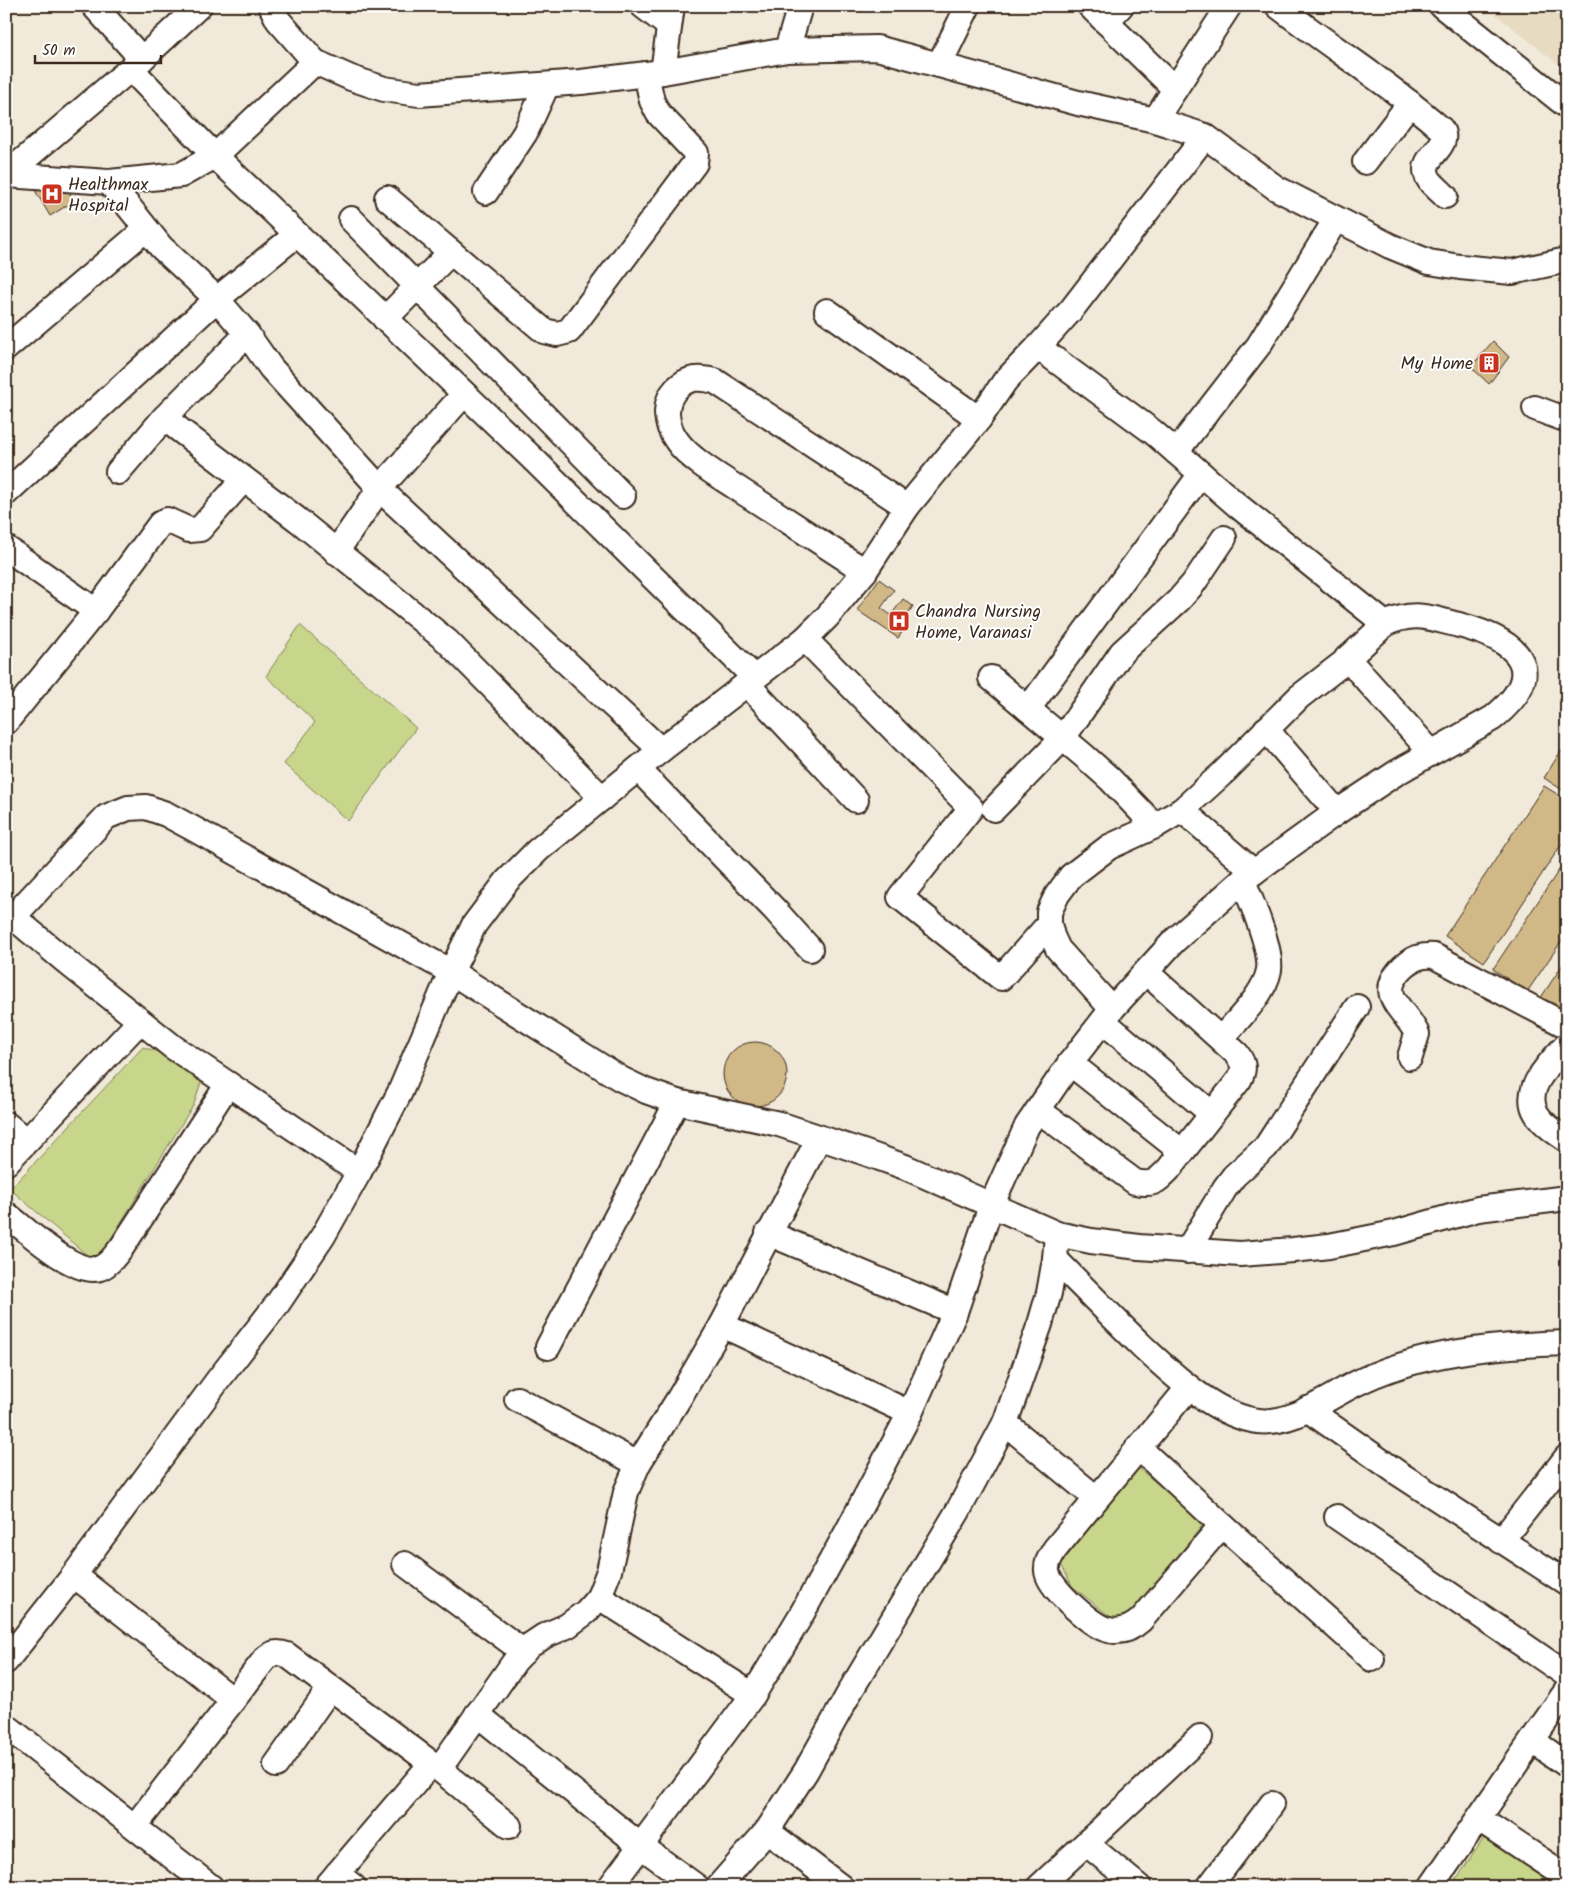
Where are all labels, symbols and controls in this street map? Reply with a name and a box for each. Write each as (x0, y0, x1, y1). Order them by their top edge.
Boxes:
scale bar (35, 32, 161, 64)
text: 50 m (42, 39, 76, 63)
place label: Healthmax Hospital (68, 171, 148, 221)
hospital icon: Healthmax Hospital (40, 182, 64, 206)
place label: My Home (1400, 350, 1473, 379)
building icon: My Home (1477, 351, 1501, 375)
place label: Chandra Nursing Home, Varanasi (915, 598, 1041, 648)
hospital icon: Chandra Nursing Home, Varanasi (887, 609, 911, 633)

